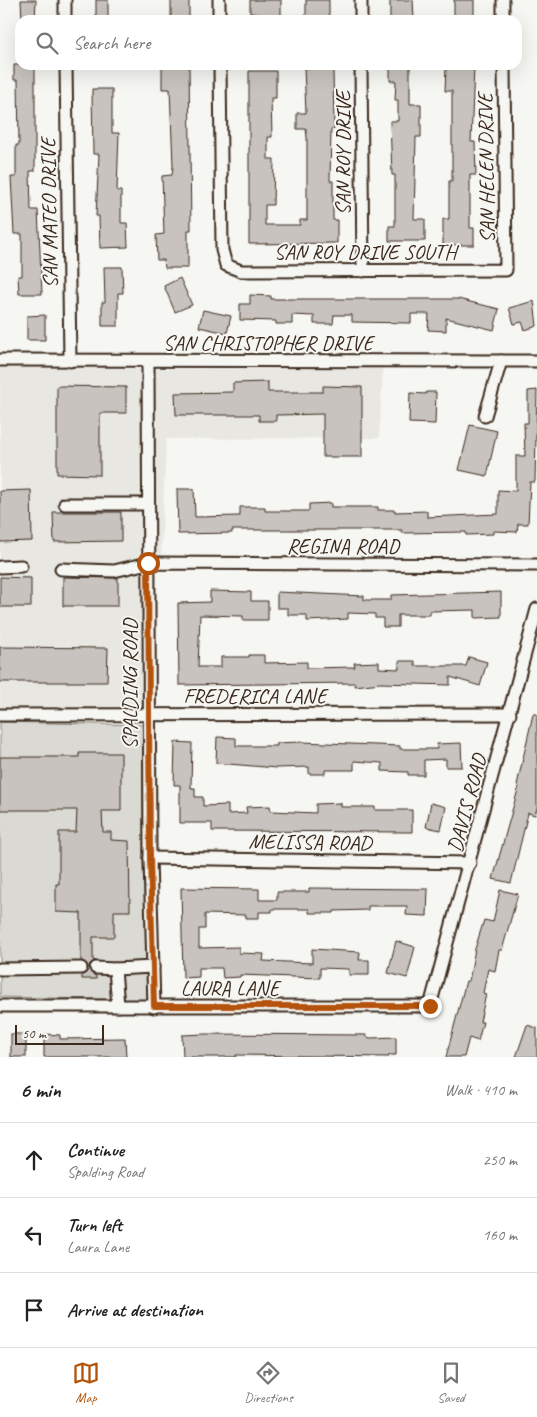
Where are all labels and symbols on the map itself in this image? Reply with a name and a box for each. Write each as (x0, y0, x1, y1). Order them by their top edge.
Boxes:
street label: SAN ROY DRIVE (330, 88, 356, 215)
street label: SAN HELEN DRIVE (472, 91, 500, 243)
street label: SAN MATEO DRIVE (35, 135, 63, 288)
street label: SAN ROY DRIVE SOUTH (274, 239, 459, 265)
street label: SAN CHRISTOPHER DRIVE (163, 330, 375, 356)
street label: REGINA ROAD (287, 533, 401, 559)
route start (137, 552, 160, 575)
street label: SPALDING ROAD (117, 617, 143, 749)
street label: FREDERICA LANE (184, 683, 329, 709)
street label: DAVIS ROAD (441, 749, 493, 855)
street label: MELISSA ROAD (248, 828, 374, 856)
street label: LAURA LANE (181, 975, 282, 1001)
route end (419, 995, 442, 1018)
scale bar (15, 1022, 104, 1045)

